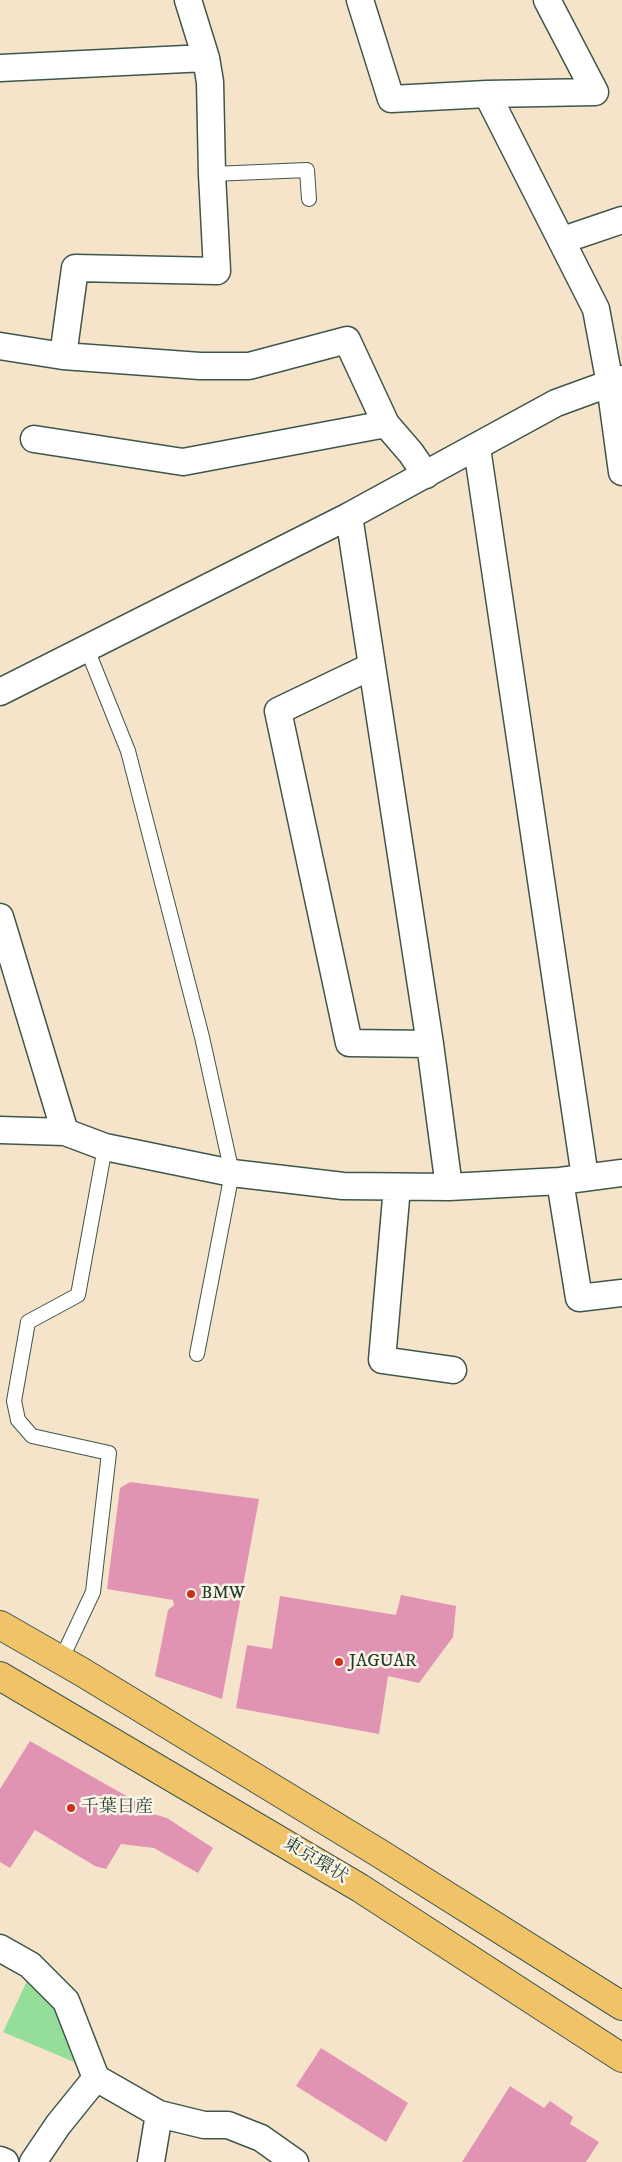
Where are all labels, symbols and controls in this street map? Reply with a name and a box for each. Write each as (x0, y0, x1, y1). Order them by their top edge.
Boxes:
place label: BMW (201, 1583, 245, 1605)
marker: BMW (185, 1588, 197, 1600)
place label: JAGUAR (349, 1651, 417, 1673)
marker: JAGUAR (333, 1656, 345, 1668)
place label: 千葉日産 (81, 1797, 153, 1819)
marker: 千葉日産 (65, 1802, 77, 1814)
street label: 東京環状 (279, 1833, 351, 1889)

